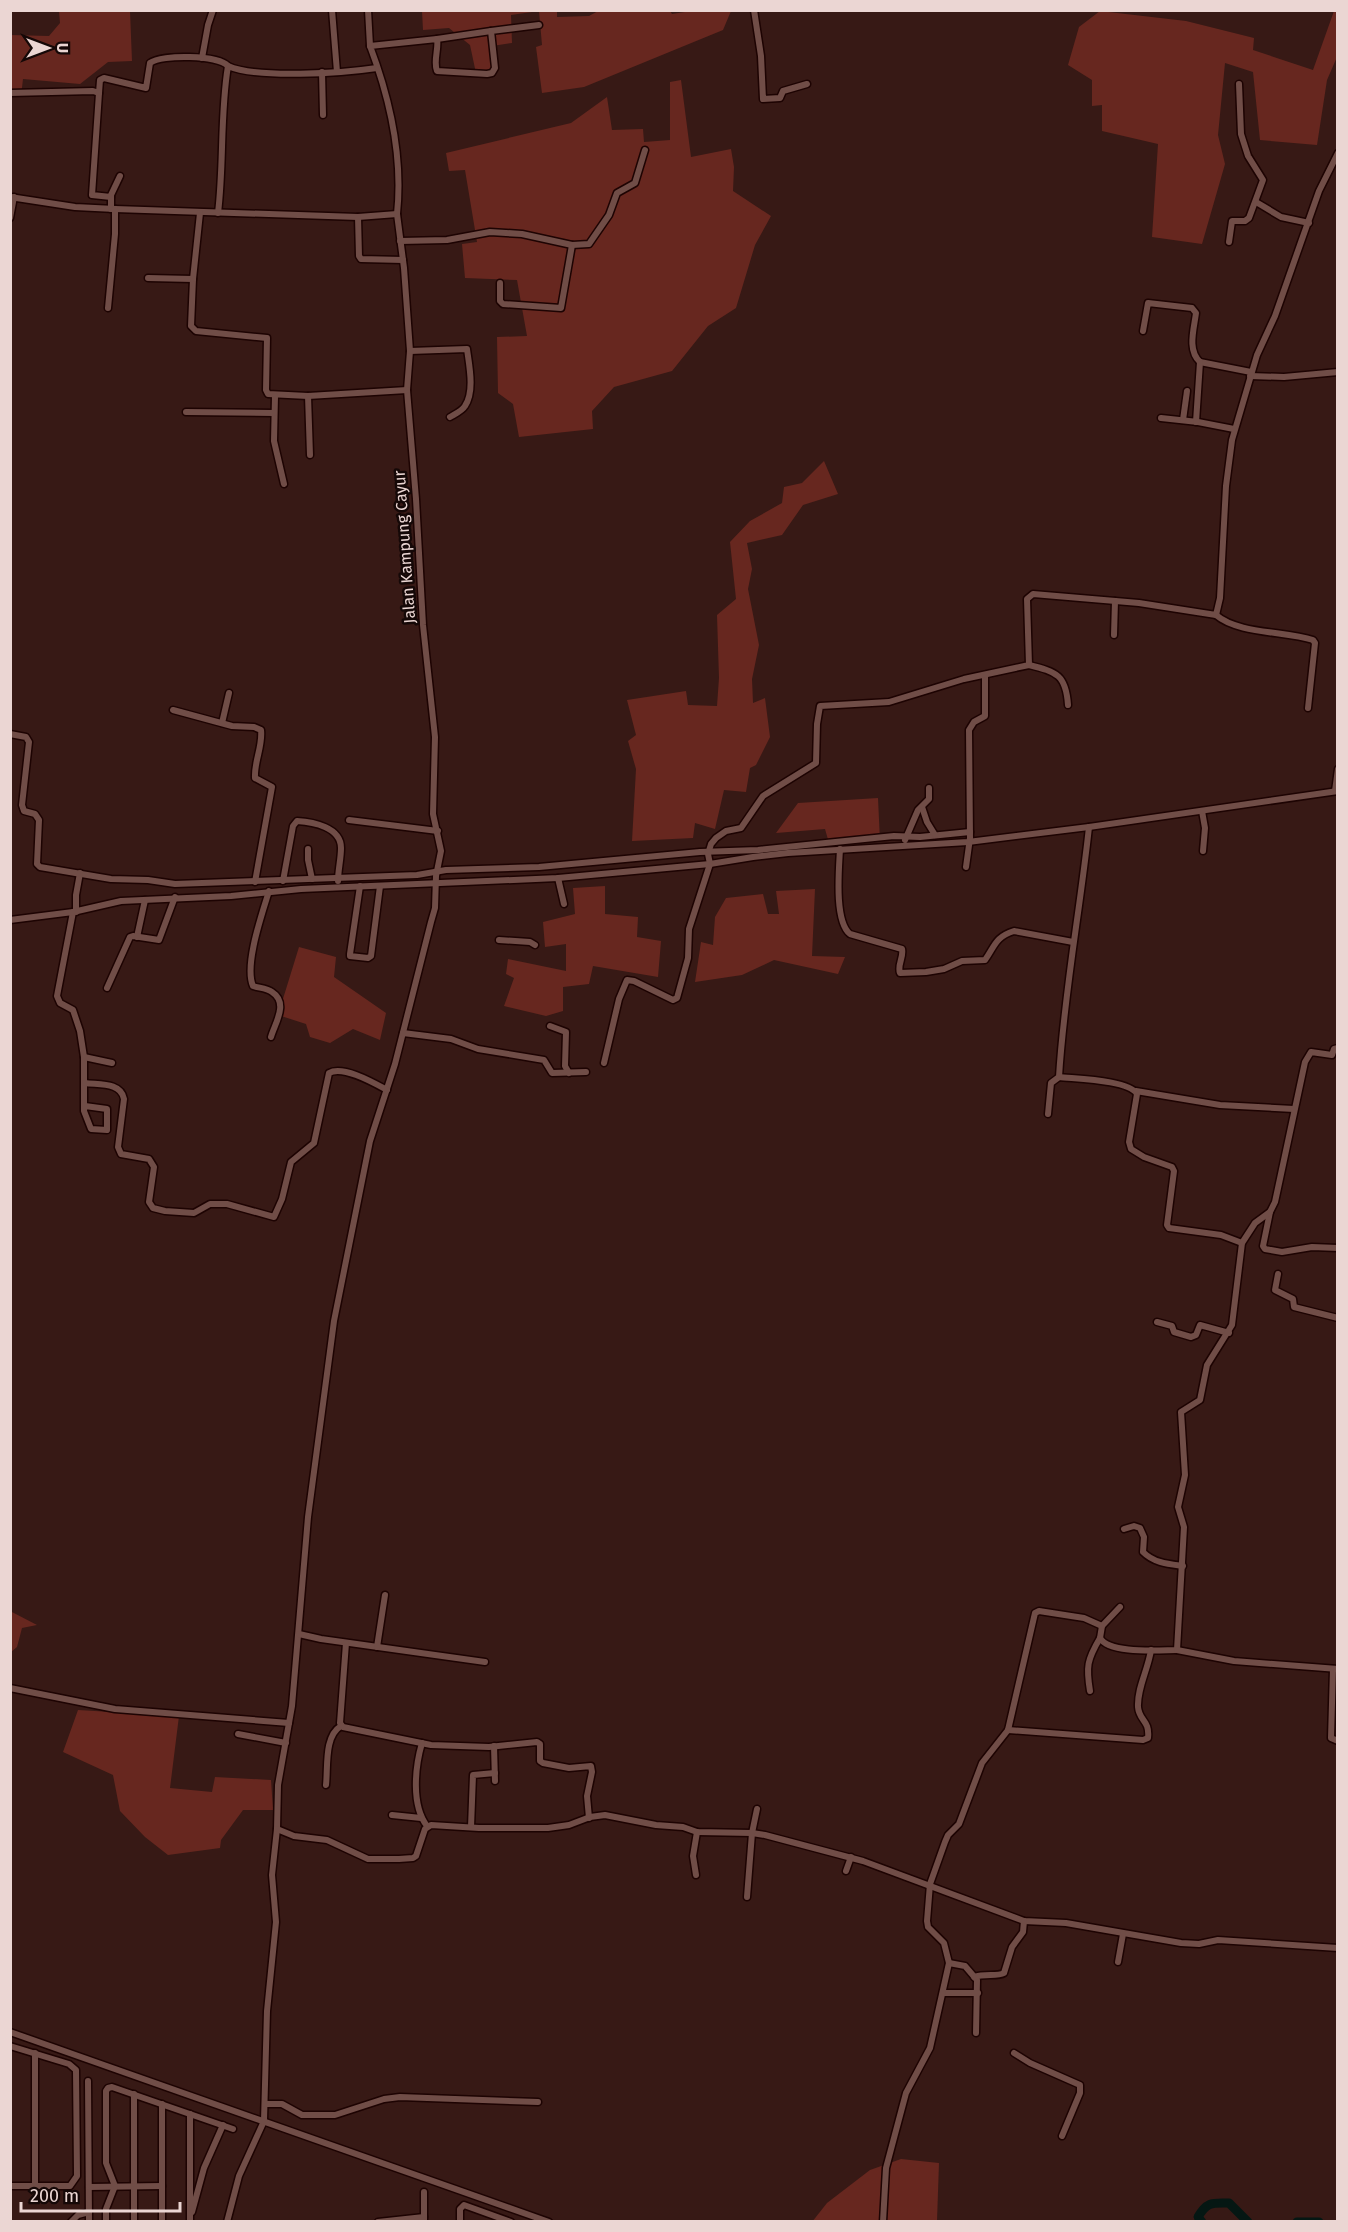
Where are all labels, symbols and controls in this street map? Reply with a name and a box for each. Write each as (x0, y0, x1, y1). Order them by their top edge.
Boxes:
north arrow (18, 18, 78, 78)
text: U (53, 43, 72, 53)
street label: Jalan Kampung Cayur (390, 469, 419, 624)
scale bar (21, 2175, 180, 2213)
text: 200 m (30, 2185, 79, 2207)

